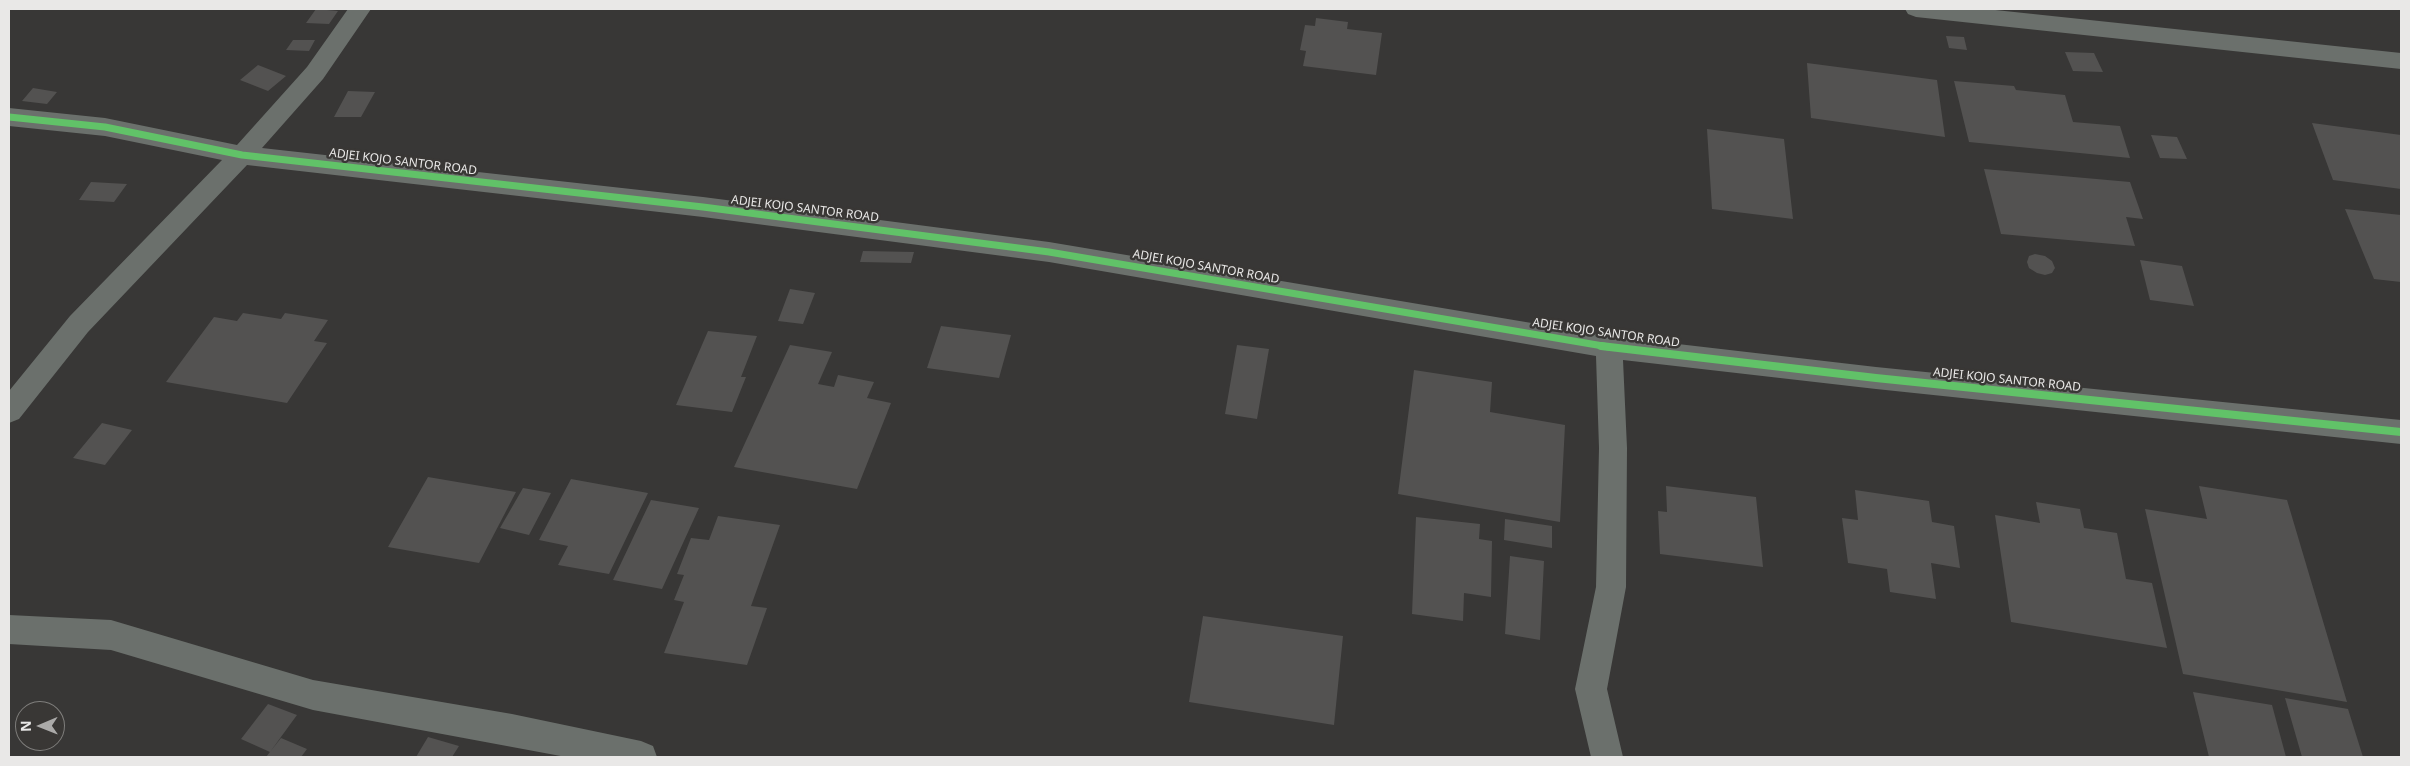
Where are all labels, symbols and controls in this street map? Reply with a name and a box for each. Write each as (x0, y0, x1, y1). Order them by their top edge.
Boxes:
street label: ADJEI KOJO SANTOR ROAD (328, 146, 478, 178)
street label: ADJEI KOJO SANTOR ROAD (730, 193, 880, 225)
street label: ADJEI KOJO SANTOR ROAD (1132, 247, 1280, 287)
street label: ADJEI KOJO SANTOR ROAD (1531, 316, 1681, 350)
street label: ADJEI KOJO SANTOR ROAD (1932, 365, 2082, 395)
north arrow (15, 701, 65, 751)
text: N (16, 720, 35, 732)

